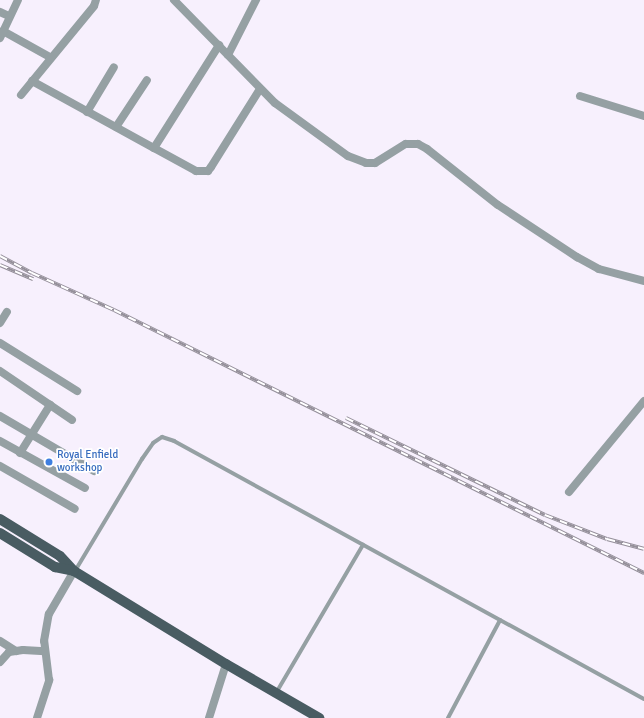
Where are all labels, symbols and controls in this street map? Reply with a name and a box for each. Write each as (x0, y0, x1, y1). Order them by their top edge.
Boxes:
place label: Royal Enfield workshop (57, 449, 118, 475)
marker: Royal Enfield workshop (44, 457, 54, 467)

